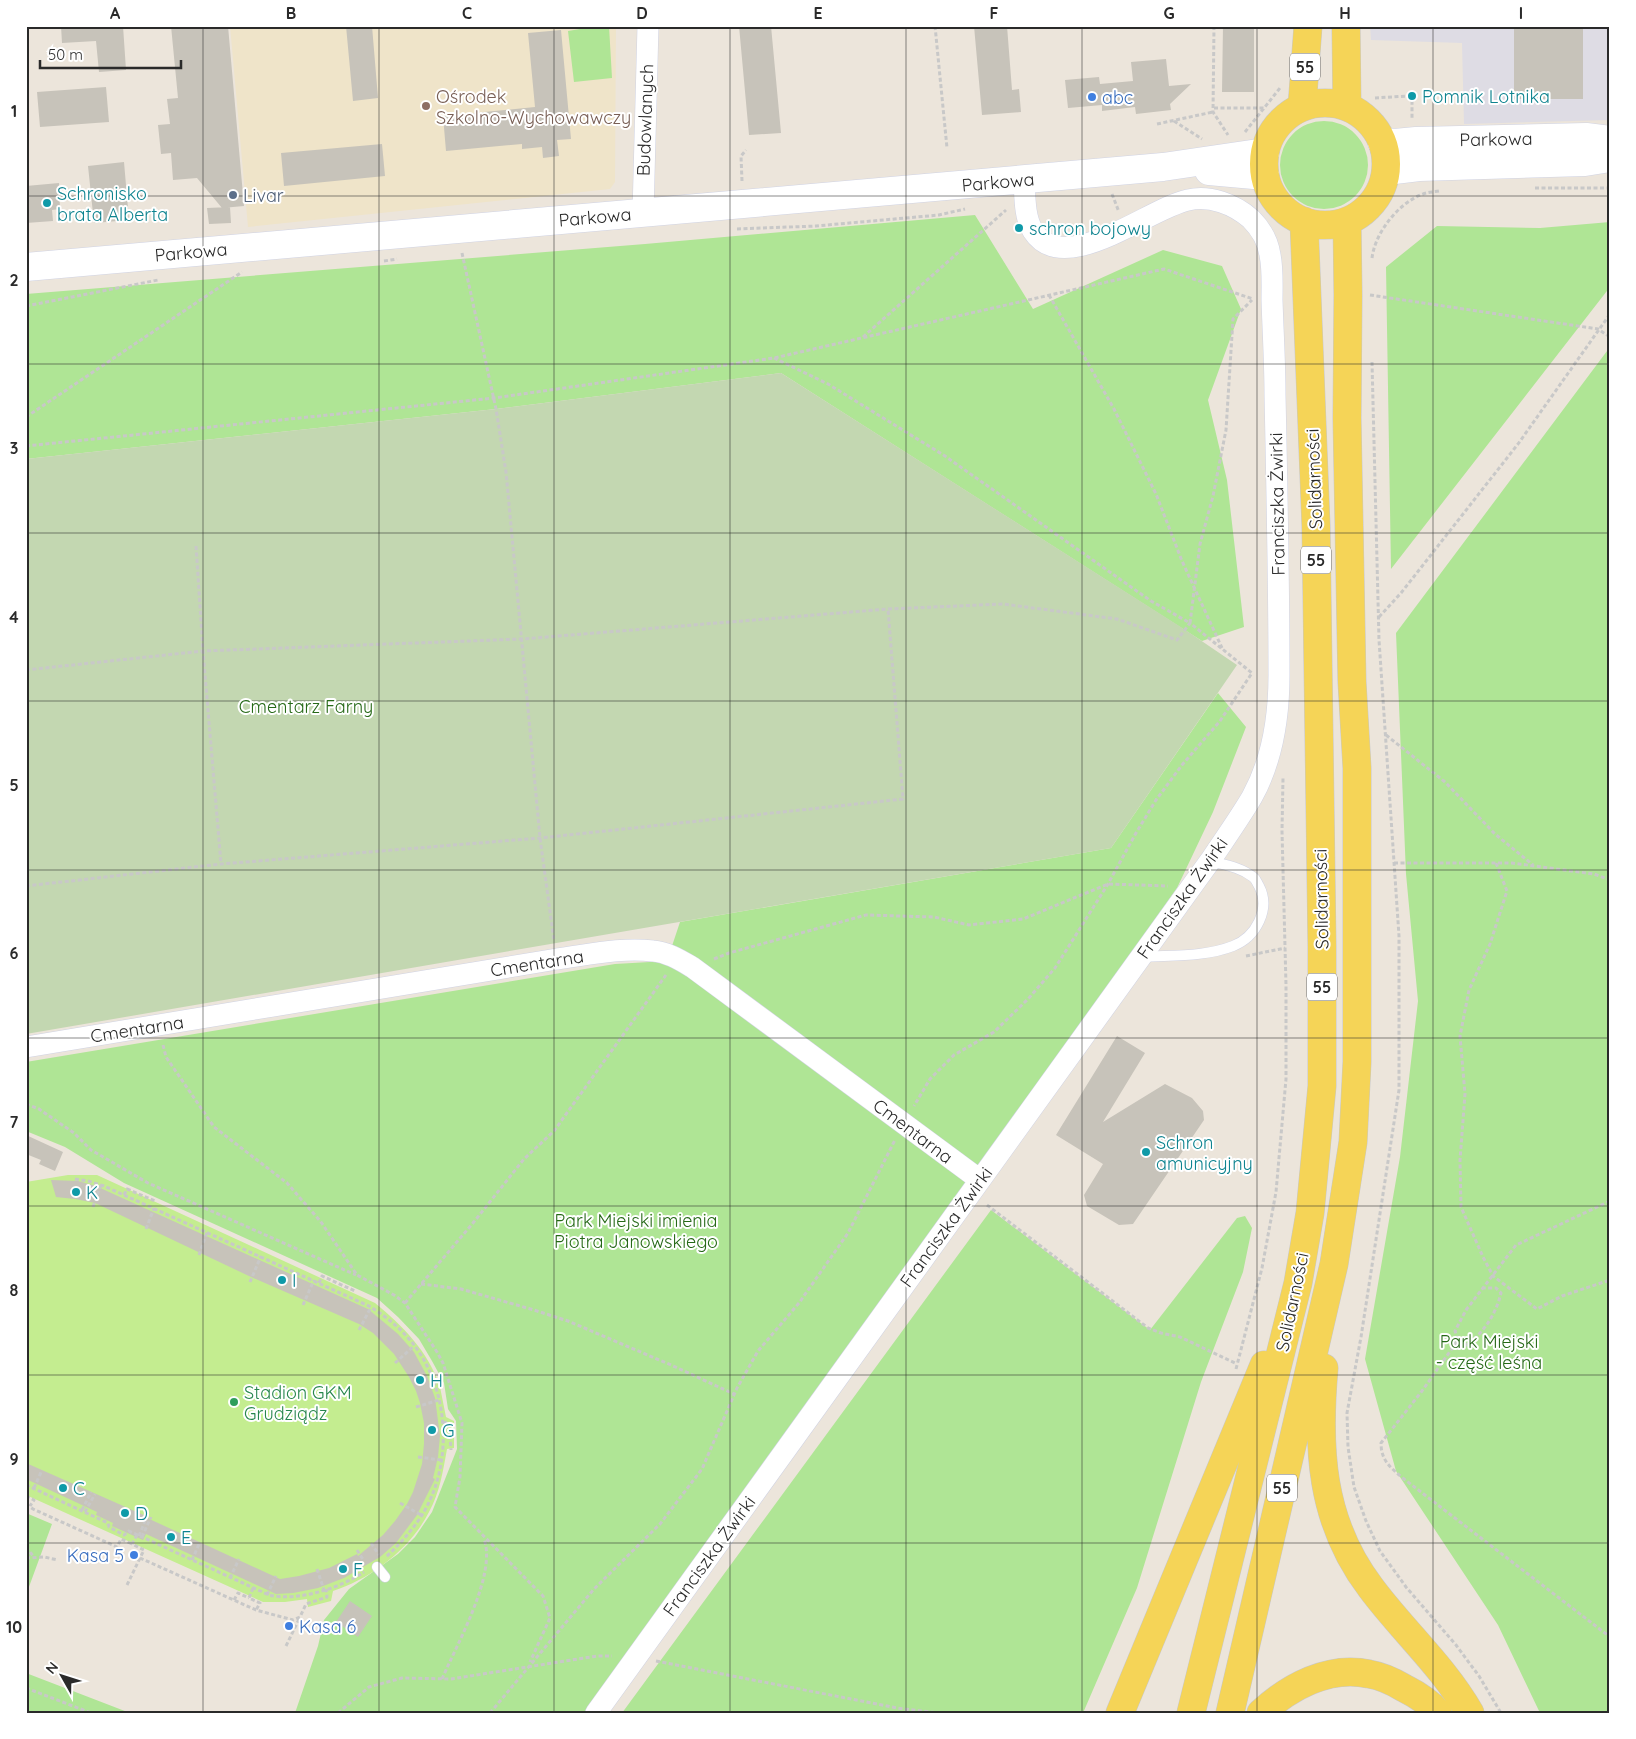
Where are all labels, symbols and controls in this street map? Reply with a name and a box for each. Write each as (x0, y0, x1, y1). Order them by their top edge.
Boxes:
text: A (110, 3, 121, 23)
text: B (286, 3, 296, 23)
text: C (462, 3, 472, 23)
text: D (636, 3, 648, 23)
text: E (813, 3, 823, 23)
text: F (990, 3, 999, 23)
text: G (1163, 3, 1175, 23)
text: H (1339, 3, 1351, 23)
text: I (1519, 3, 1523, 23)
scale bar (40, 38, 181, 70)
text: 50 m (48, 45, 83, 64)
road number: 55 (1290, 54, 1320, 80)
street label: Budowlanych (632, 63, 658, 177)
place label: Ośrodek Szkolno-Wychowawczy (436, 85, 631, 129)
place label: Pomnik Lotnika (1422, 85, 1550, 108)
place label: abc (1102, 86, 1133, 109)
marker: Pomnik Lotnika (1406, 90, 1418, 102)
marker: abc (1086, 91, 1098, 103)
marker: Ośrodek Szkolno-Wychowawczy (420, 100, 432, 112)
text: 1 (11, 101, 17, 121)
street label: Parkowa (1459, 127, 1533, 151)
street label: Parkowa (961, 167, 1035, 197)
place label: Schronisko brata Alberta (57, 182, 168, 226)
place label: Livar (243, 184, 284, 207)
marker: Livar (227, 189, 239, 201)
marker: Schronisko brata Alberta (41, 197, 53, 209)
street label: Parkowa (558, 202, 632, 232)
place label: schron bojowy (1029, 217, 1151, 240)
marker: schron bojowy (1013, 222, 1025, 234)
street label: Parkowa (154, 237, 228, 267)
text: 2 (9, 270, 19, 290)
street label: Solidarności (1301, 428, 1327, 530)
street label: Franciszka Żwirki (1264, 432, 1290, 576)
text: 3 (10, 438, 18, 458)
road number: 55 (1301, 546, 1331, 574)
text: 4 (9, 607, 19, 627)
park label: Cmentarz Farny (239, 695, 373, 718)
text: 5 (9, 775, 19, 795)
street label: Franciszka Żwirki (1132, 833, 1232, 963)
street label: Solidarności (1309, 848, 1333, 950)
text: 6 (10, 943, 19, 963)
street label: Cmentarna (489, 944, 585, 982)
road number: 55 (1307, 974, 1337, 1000)
street label: Cmentarna (89, 1010, 185, 1048)
street label: Cmentarna (869, 1094, 957, 1168)
text: 7 (10, 1112, 19, 1132)
place label: Schron amunicyjny (1156, 1131, 1253, 1175)
marker: Schron amunicyjny (1140, 1146, 1152, 1158)
street label: Franciszka Żwirki (895, 1162, 997, 1292)
place label: K (86, 1181, 98, 1204)
marker: K (70, 1186, 82, 1198)
park label: Park Miejski imienia Piotra Janowskiego (554, 1209, 718, 1253)
street label: Solidarności (1270, 1250, 1314, 1354)
place label: I (292, 1269, 297, 1292)
marker: I (276, 1274, 288, 1286)
text: 8 (10, 1280, 19, 1300)
park label: Park Miejski - część leśna (1436, 1330, 1542, 1374)
place label: H (430, 1369, 443, 1392)
marker: H (414, 1374, 426, 1386)
place label: Stadion GKM Grudziądz (244, 1381, 352, 1425)
marker: Stadion GKM Grudziądz (228, 1396, 240, 1408)
place label: G (442, 1419, 455, 1442)
marker: G (426, 1424, 438, 1436)
text: 9 (9, 1449, 19, 1469)
road number: 55 (1267, 1475, 1297, 1502)
place label: C (73, 1477, 85, 1500)
marker: C (57, 1482, 69, 1494)
street label: Franciszka Żwirki (658, 1491, 760, 1621)
place label: D (135, 1502, 148, 1525)
marker: D (119, 1507, 131, 1519)
place label: E (181, 1526, 191, 1549)
marker: E (165, 1531, 177, 1543)
place label: Kasa 5 (67, 1544, 124, 1567)
marker: Kasa 5 (128, 1549, 140, 1561)
place label: F (353, 1558, 363, 1581)
marker: F (337, 1563, 349, 1575)
place label: Kasa 6 (299, 1615, 356, 1638)
text: 10 (6, 1617, 22, 1637)
marker: Kasa 6 (283, 1620, 295, 1632)
north arrow (38, 1652, 88, 1702)
text: N (42, 1658, 62, 1677)

